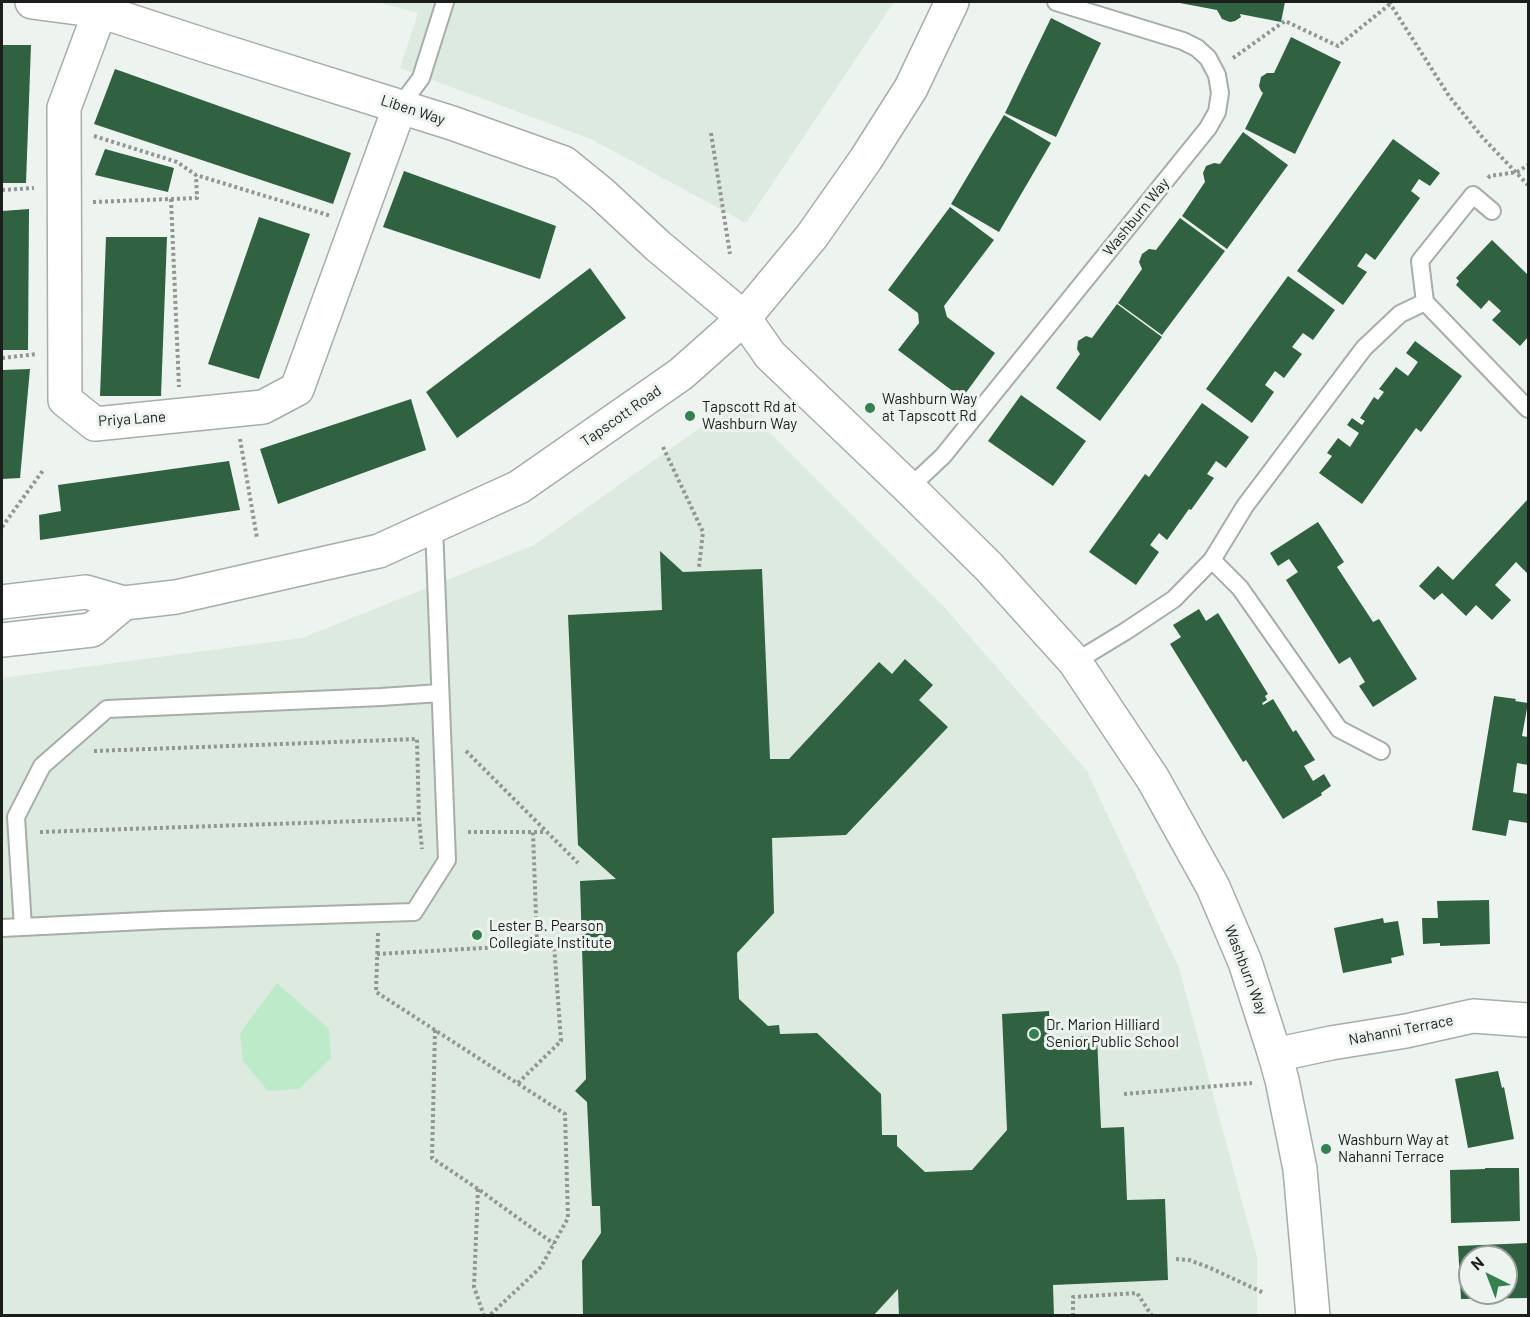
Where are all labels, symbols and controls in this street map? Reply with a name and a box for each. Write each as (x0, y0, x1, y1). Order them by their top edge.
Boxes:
street label: Liben Way (379, 91, 447, 129)
street label: Washburn Way (1099, 174, 1173, 260)
street label: Tapscott Road (577, 382, 665, 450)
place label: Washburn Way at Tapscott Rd (882, 390, 977, 425)
place label: Tapscott Rd at Washburn Way (702, 398, 797, 433)
marker: Washburn Way at Tapscott Rd (863, 401, 877, 415)
street label: Priya Lane (98, 408, 166, 430)
marker: Tapscott Rd at Washburn Way (683, 409, 697, 423)
place label: Lester B. Pearson Collegiate Institute (489, 917, 612, 952)
street label: Washburn Way (1221, 922, 1271, 1018)
marker: Lester B. Pearson Collegiate Institute (470, 928, 484, 942)
street label: Nahanni Terrace (1347, 1011, 1455, 1049)
place label: Dr. Marion Hilliard Senior Public School (1046, 1016, 1179, 1051)
marker: Dr. Marion Hilliard Senior Public School (1027, 1027, 1041, 1041)
place label: Washburn Way at Nahanni Terrace (1338, 1131, 1449, 1166)
marker: Washburn Way at Nahanni Terrace (1319, 1142, 1333, 1156)
north arrow (1458, 1245, 1518, 1305)
text: N (1467, 1252, 1487, 1273)

